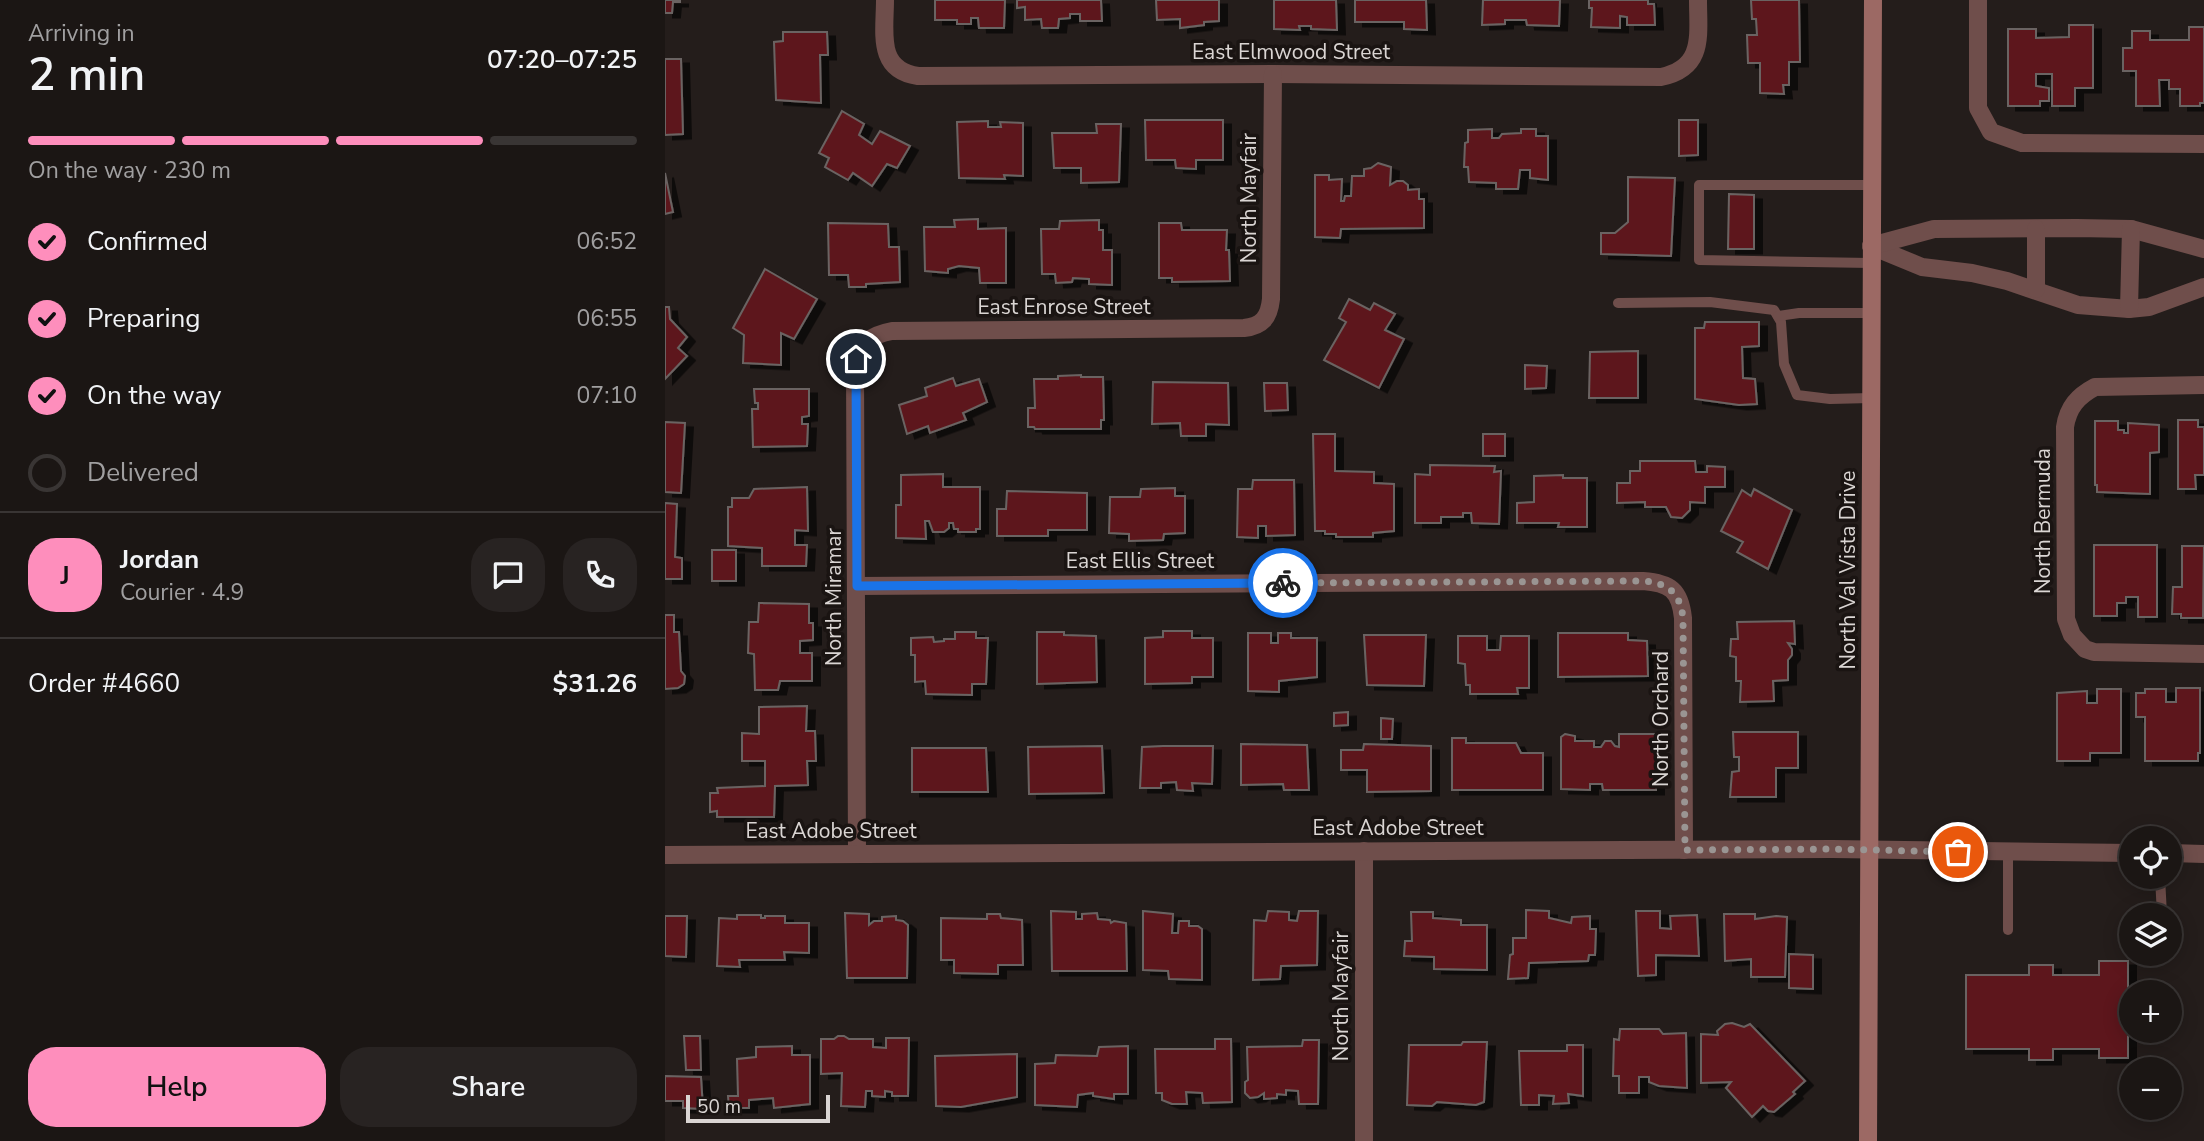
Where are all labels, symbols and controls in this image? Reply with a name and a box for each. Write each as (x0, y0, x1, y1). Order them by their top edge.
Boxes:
text: Arriving in (28, 18, 135, 49)
street label: East Elmwood Street (1192, 38, 1391, 66)
text: 07:20–07:25 (487, 42, 637, 77)
text: 2 min (28, 43, 145, 106)
street label: North Mayfair (1235, 132, 1263, 263)
text: On the way · 230 m (28, 155, 231, 186)
icon: check (28, 223, 66, 261)
text: Confirmed (87, 224, 208, 259)
text: 06:52 (577, 226, 637, 257)
street label: East Enrose Street (977, 293, 1151, 321)
icon: check (28, 300, 66, 338)
text: Preparing (87, 301, 200, 336)
text: 06:55 (577, 303, 637, 334)
pin (826, 329, 886, 389)
icon: home (837, 340, 875, 378)
icon: check (28, 377, 66, 415)
text: On the way (87, 378, 221, 413)
text: 07:10 (577, 380, 637, 411)
street label: North Bermuda (2029, 448, 2057, 594)
text: Delivered (87, 455, 199, 490)
street label: North Val Vista Drive (1834, 471, 1862, 670)
street label: North Miramar (820, 528, 848, 666)
button: chat (471, 538, 545, 612)
button: phone (563, 538, 637, 612)
text: Jordan (120, 542, 199, 577)
street label: East Ellis Street (1066, 547, 1215, 575)
courier (1248, 548, 1318, 618)
text: J (60, 558, 70, 593)
icon: bike (1264, 564, 1302, 602)
text: Courier · 4.9 (120, 577, 244, 608)
street label: North Orchard (1647, 651, 1675, 787)
text: Order #4660 (28, 666, 180, 701)
text: $31.26 (553, 666, 637, 701)
street label: East Adobe Street (1312, 814, 1484, 842)
street label: East Adobe Street (745, 817, 917, 845)
pin (1928, 822, 1988, 882)
map controls (2119, 826, 2182, 1120)
button: locate (2119, 826, 2182, 889)
icon: bag (1939, 833, 1977, 871)
button: layers (2119, 903, 2182, 966)
street label: North Mayfair (1327, 930, 1355, 1061)
button: + (2119, 980, 2182, 1043)
button: Help (28, 1047, 326, 1127)
button: Share (340, 1047, 637, 1127)
button: − (2119, 1057, 2182, 1120)
scale bar (686, 1092, 829, 1124)
text: 50 m (697, 1094, 741, 1120)

